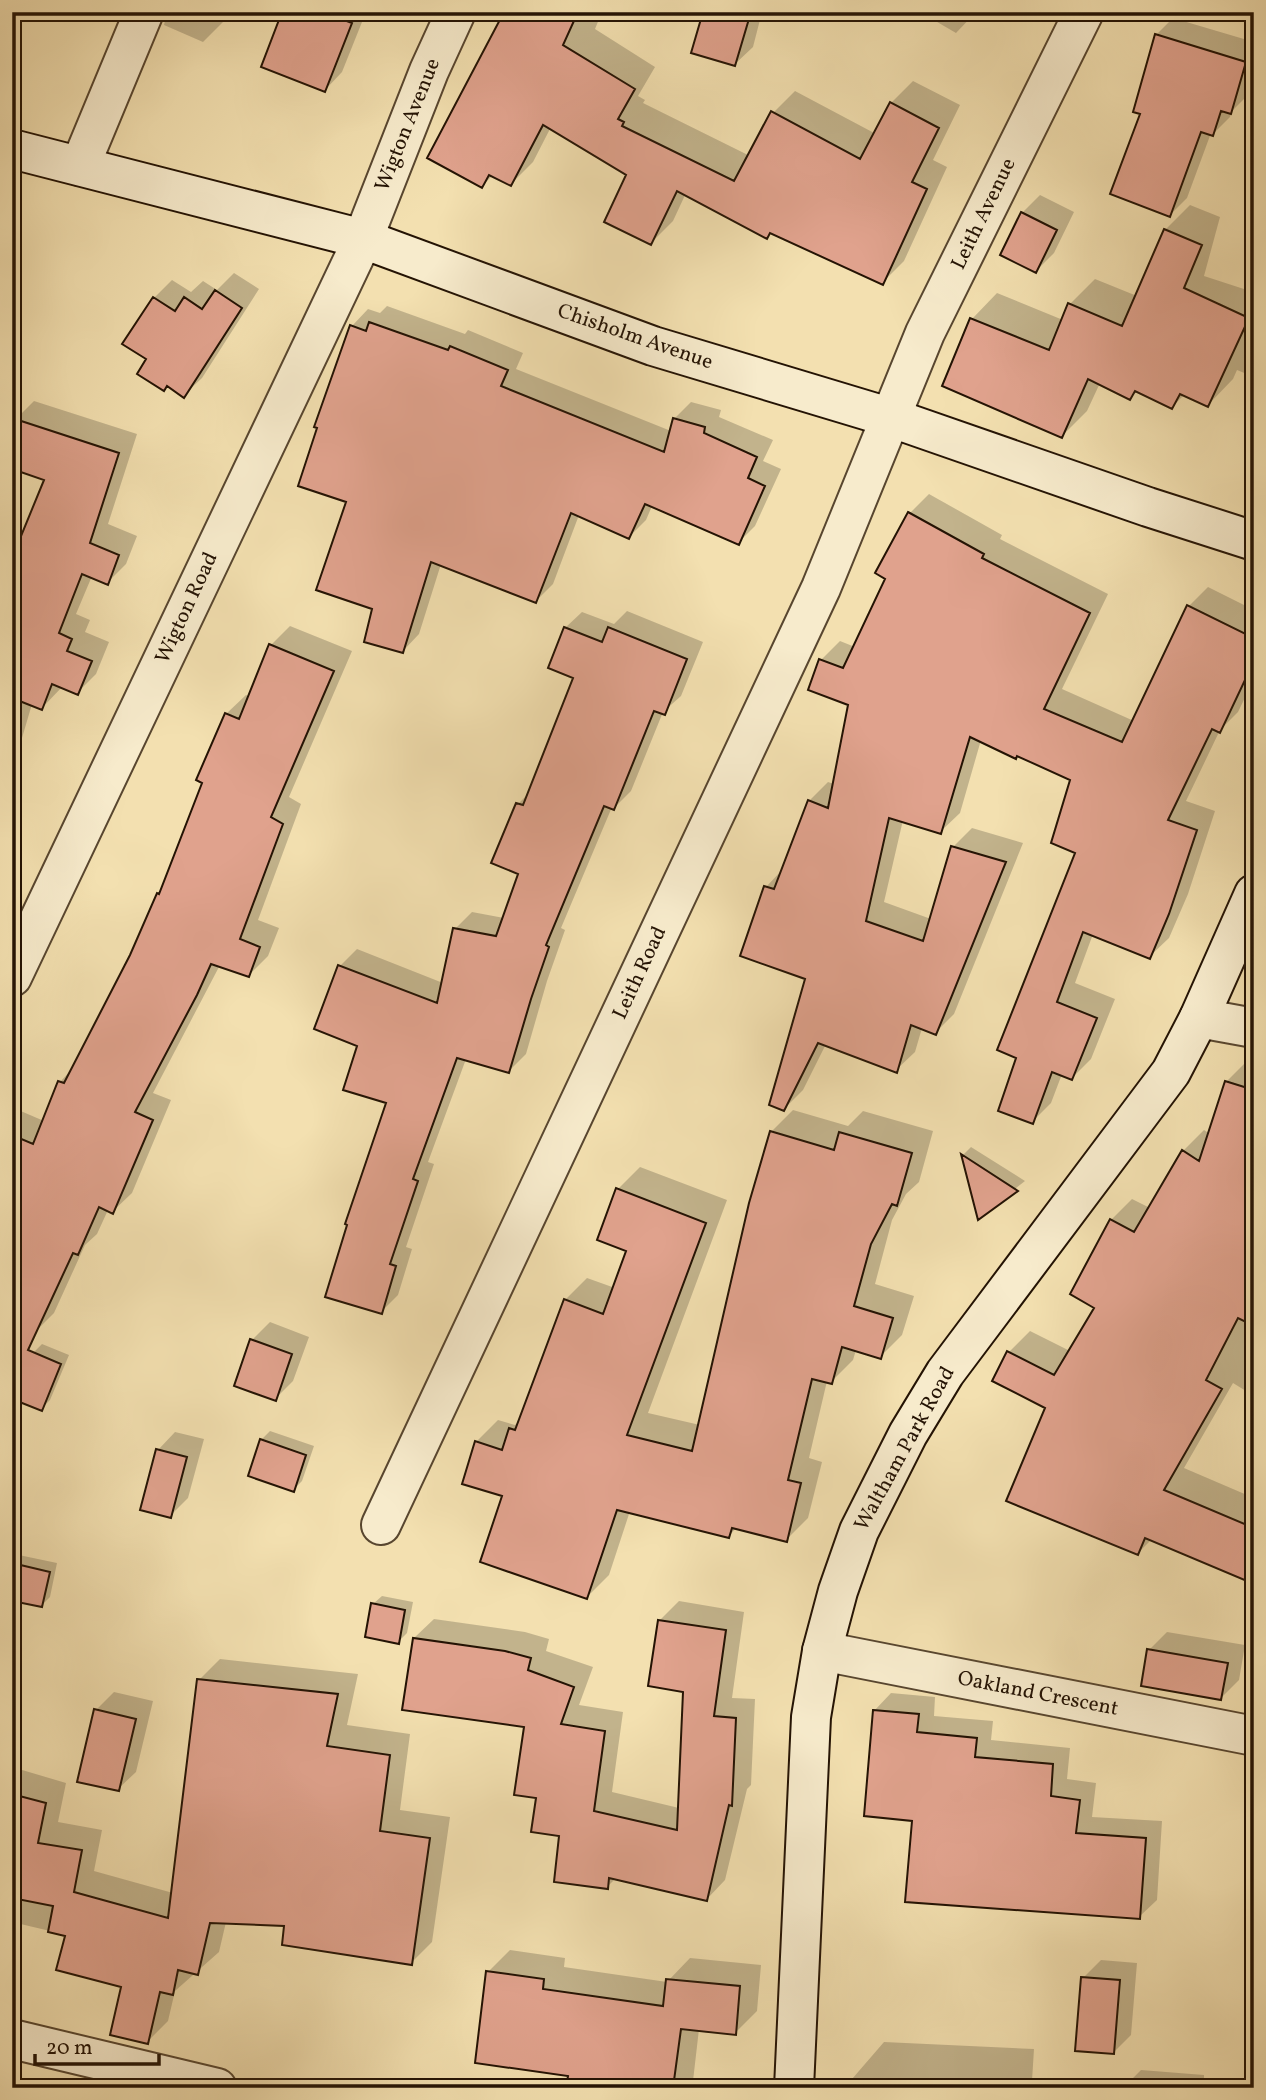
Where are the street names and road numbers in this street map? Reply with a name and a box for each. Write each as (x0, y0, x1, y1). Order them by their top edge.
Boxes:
street label: Wigton Avenue (368, 54, 448, 196)
street label: Leith Avenue (944, 153, 1024, 275)
street label: Chisholm Avenue (553, 297, 717, 377)
street label: Wigton Road (149, 548, 225, 668)
street label: Leith Road (606, 922, 674, 1024)
street label: Waltham Park Road (848, 1362, 962, 1536)
street label: Oakland Crescent (955, 1664, 1121, 1724)

